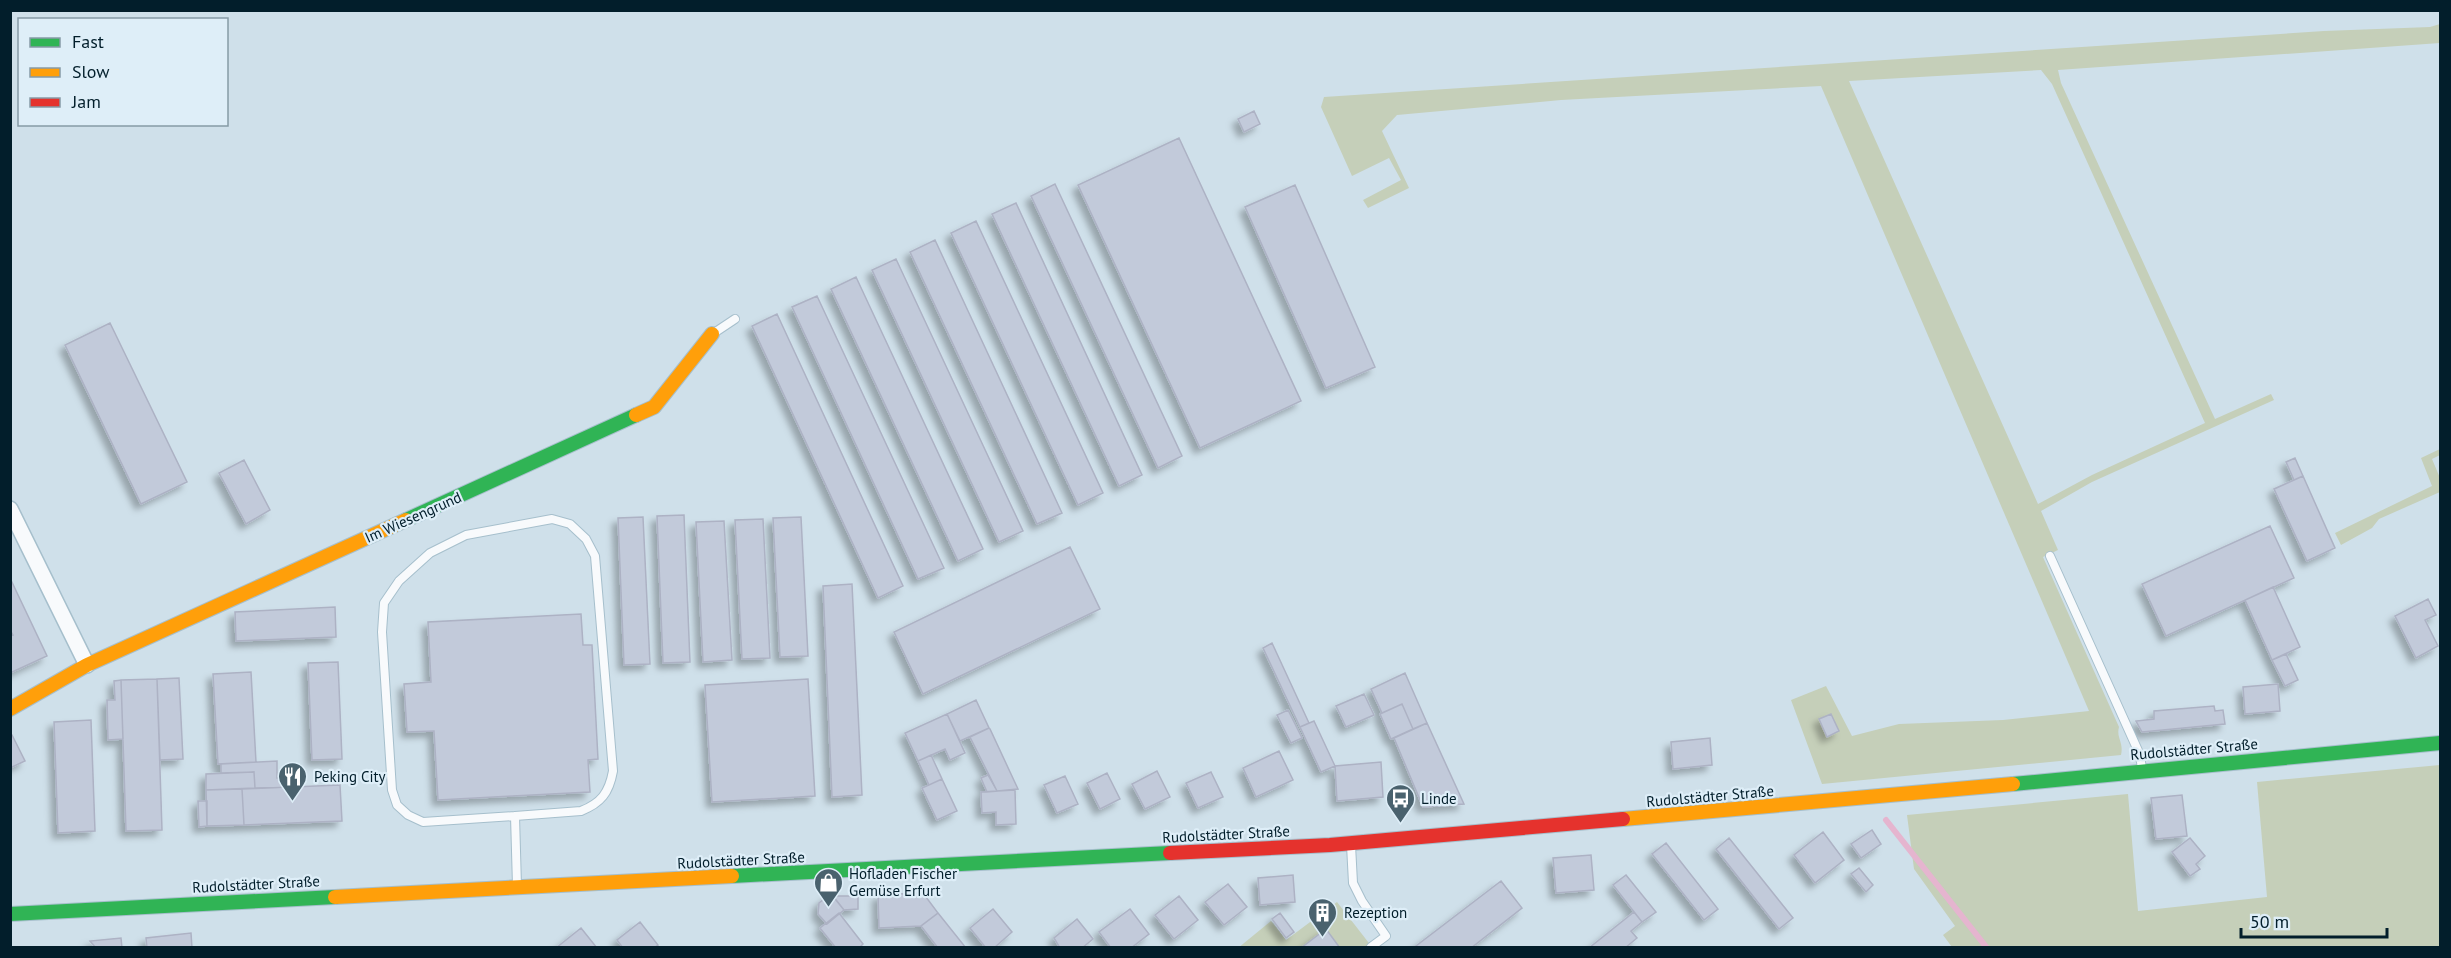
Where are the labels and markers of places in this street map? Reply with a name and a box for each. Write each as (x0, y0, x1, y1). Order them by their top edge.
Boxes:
restaurant icon: Peking City (277, 760, 309, 802)
place label: Peking City (314, 767, 386, 786)
bus stop icon: Linde (1384, 782, 1416, 824)
place label: Linde (1421, 789, 1457, 808)
place label: Hofladen Fischer Gemüse Erfurt (849, 864, 957, 900)
shop icon: Hofladen Fischer Gemüse Erfurt (812, 866, 844, 908)
building icon: Rezeption (1307, 896, 1339, 938)
place label: Rezeption (1344, 903, 1407, 922)

